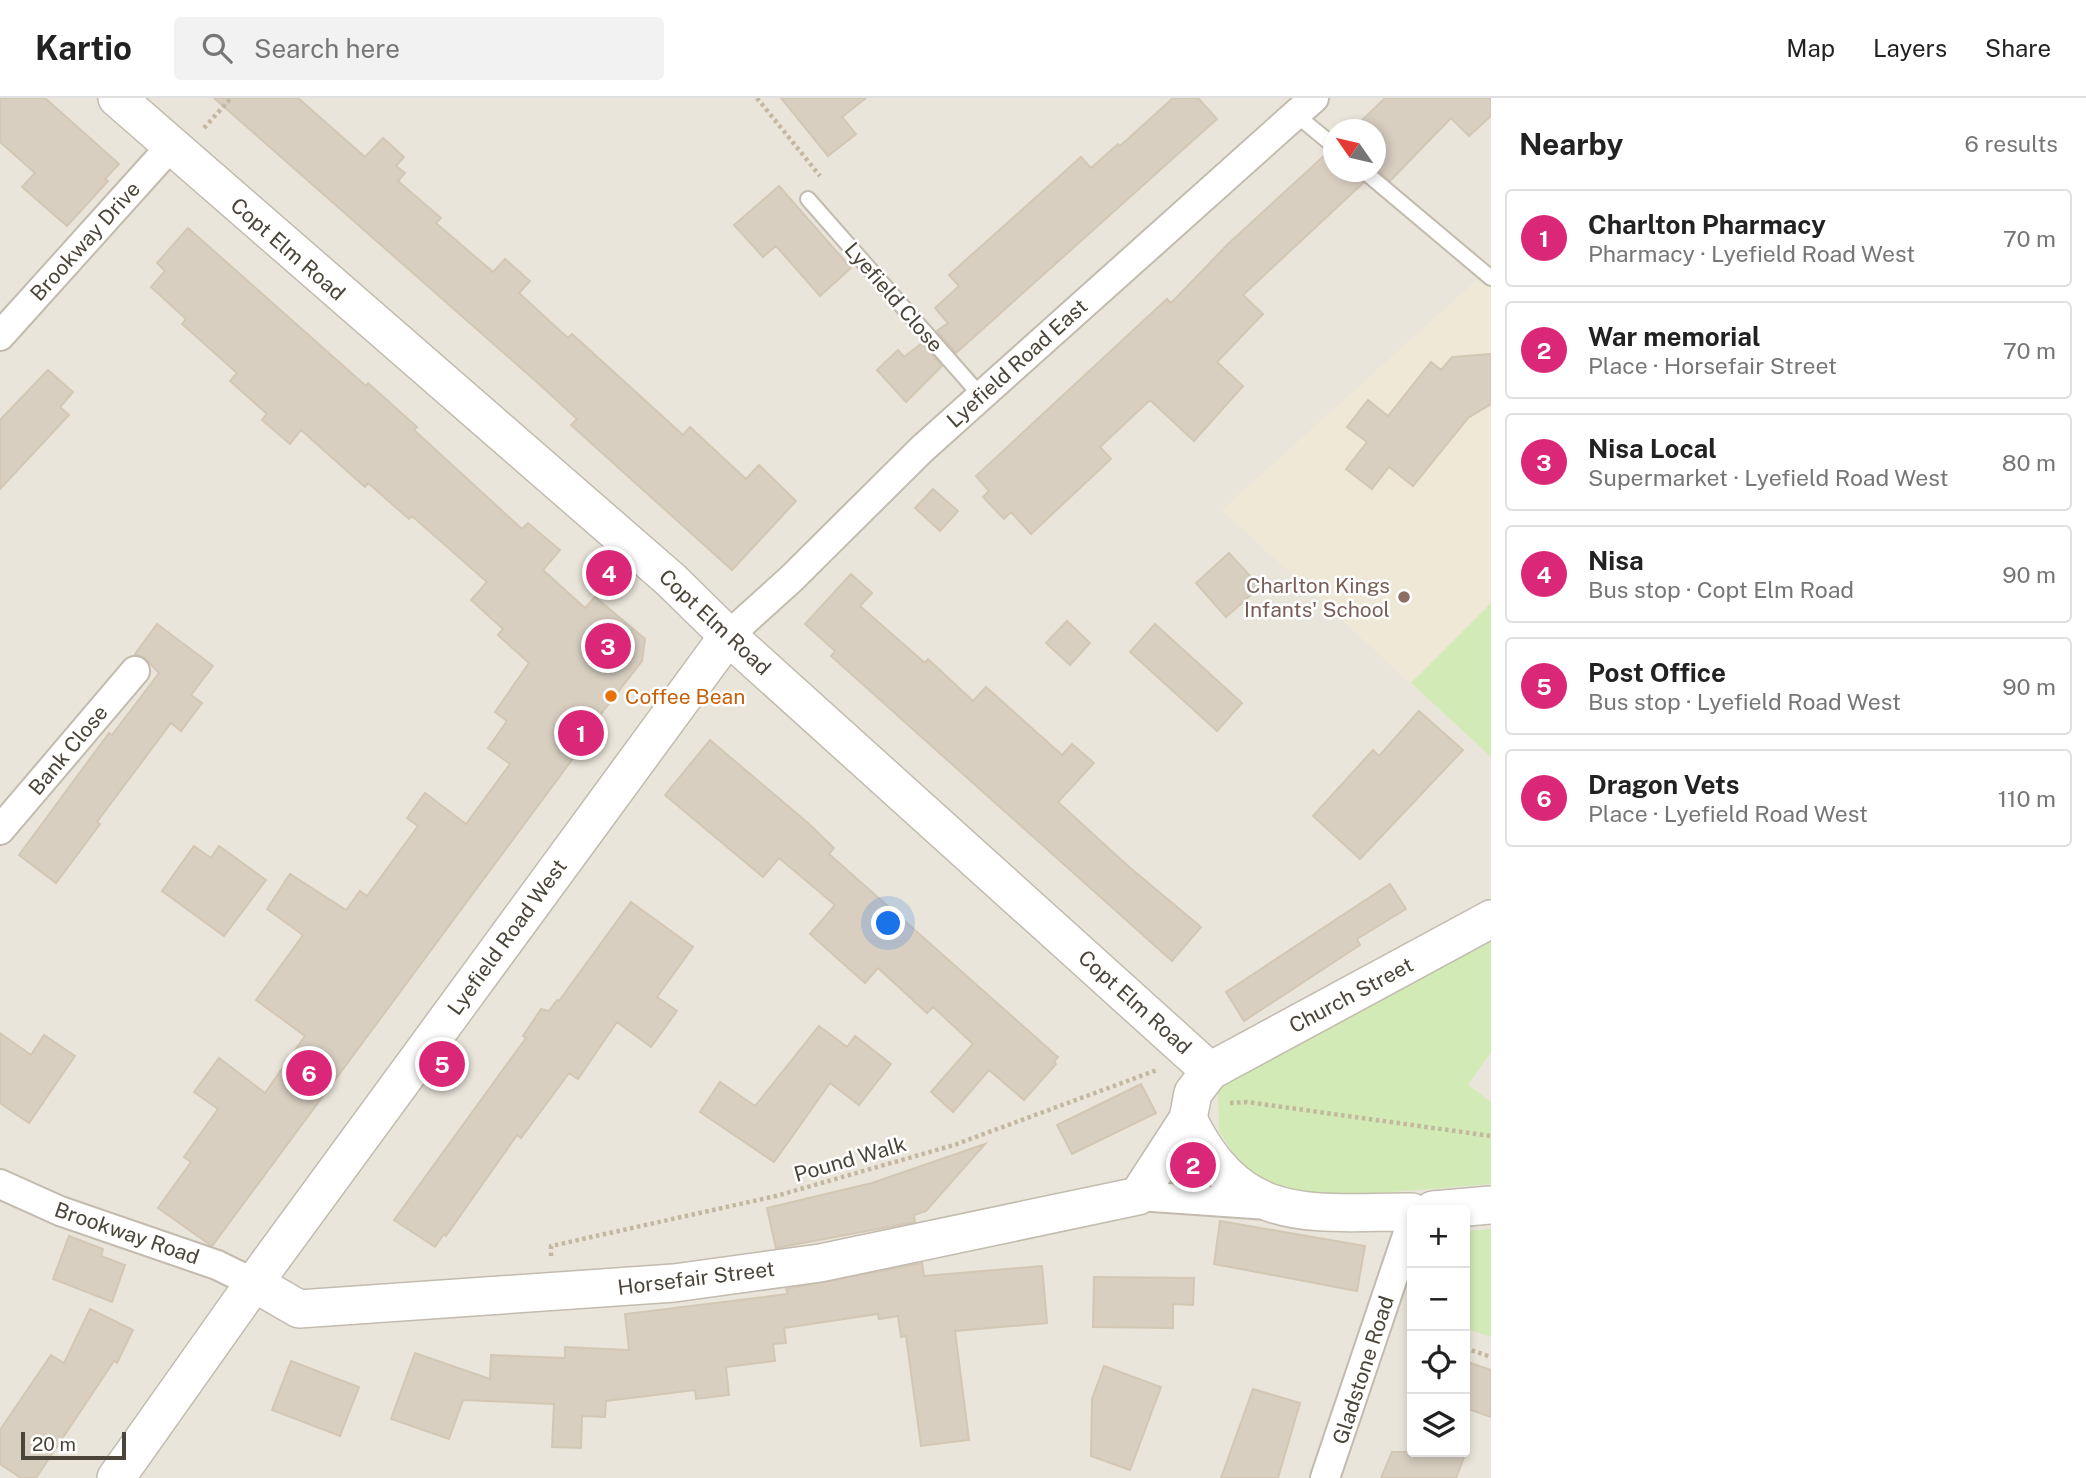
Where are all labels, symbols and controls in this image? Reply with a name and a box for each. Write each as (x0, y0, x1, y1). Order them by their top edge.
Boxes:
search box (174, 17, 664, 80)
text: Kartio (35, 29, 132, 67)
icon: search (198, 29, 236, 67)
text: Search here (254, 33, 400, 64)
text: Map (1786, 34, 1835, 62)
text: Layers (1873, 34, 1947, 62)
text: Share (1985, 34, 2051, 62)
north arrow (1323, 119, 1386, 182)
text: Nearby (1519, 126, 1623, 162)
text: 6 results (1965, 130, 2058, 157)
street label: Brookway Drive (25, 176, 145, 306)
street label: Copt Elm Road (226, 192, 350, 306)
text: Charlton Pharmacy (1588, 209, 1826, 240)
text: 1 (1539, 225, 1549, 252)
text: 70 m (2003, 225, 2056, 252)
street label: Lyefield Close (840, 237, 948, 357)
text: Pharmacy · Lyefield Road West (1588, 240, 1915, 267)
street label: Lyefield Road East (942, 293, 1092, 433)
text: War memorial (1588, 321, 1761, 352)
text: 2 (1537, 337, 1551, 364)
text: 70 m (2003, 337, 2056, 364)
text: Place · Horsefair Street (1588, 352, 1837, 379)
text: Nisa Local (1588, 433, 1717, 464)
text: 3 (1536, 449, 1552, 476)
text: 80 m (2002, 449, 2056, 476)
text: Supermarket · Lyefield Road West (1588, 464, 1949, 491)
text: Nisa (1588, 545, 1644, 576)
pin: 4 (586, 547, 632, 599)
text: 4 (1536, 561, 1552, 588)
text: 90 m (2002, 561, 2056, 588)
street label: Copt Elm Road (654, 564, 776, 680)
place label: Charlton Kings Infants' School (1244, 573, 1390, 622)
text: Bus stop · Copt Elm Road (1588, 576, 1854, 603)
marker: Charlton Kings Infants' School (1396, 589, 1412, 605)
pin: 3 (585, 620, 631, 672)
text: Post Office (1588, 657, 1726, 688)
text: 5 (1536, 673, 1552, 700)
text: 90 m (2002, 673, 2056, 700)
place label: Coffee Bean (625, 684, 745, 709)
marker: Coffee Bean (603, 688, 619, 704)
text: Bus stop · Lyefield Road West (1588, 688, 1901, 715)
street label: Bank Close (23, 700, 113, 800)
pin: 1 (558, 707, 604, 759)
text: Dragon Vets (1588, 769, 1740, 800)
text: 6 (1536, 785, 1552, 812)
text: 110 m (1998, 785, 2056, 812)
text: Place · Lyefield Road West (1588, 800, 1868, 827)
street label: Lyefield Road West (442, 854, 572, 1020)
your location (871, 906, 905, 940)
street label: Copt Elm Road (1073, 945, 1197, 1059)
street label: Church Street (1285, 952, 1417, 1038)
pin: 5 (419, 1038, 465, 1090)
pin: 6 (286, 1047, 332, 1099)
street label: Pound Walk (791, 1131, 909, 1187)
pin: 2 (1170, 1139, 1216, 1191)
street label: Brookway Road (51, 1197, 203, 1269)
map controls (1407, 1205, 1470, 1457)
button: + (1407, 1205, 1470, 1268)
street label: Horsefair Street (616, 1256, 776, 1300)
button: − (1407, 1268, 1470, 1331)
street label: Gladstone Road (1327, 1293, 1399, 1447)
button: locate (1407, 1331, 1470, 1394)
button: layers (1407, 1394, 1470, 1457)
scale bar (21, 1429, 126, 1461)
text: 20 m (32, 1433, 76, 1455)

